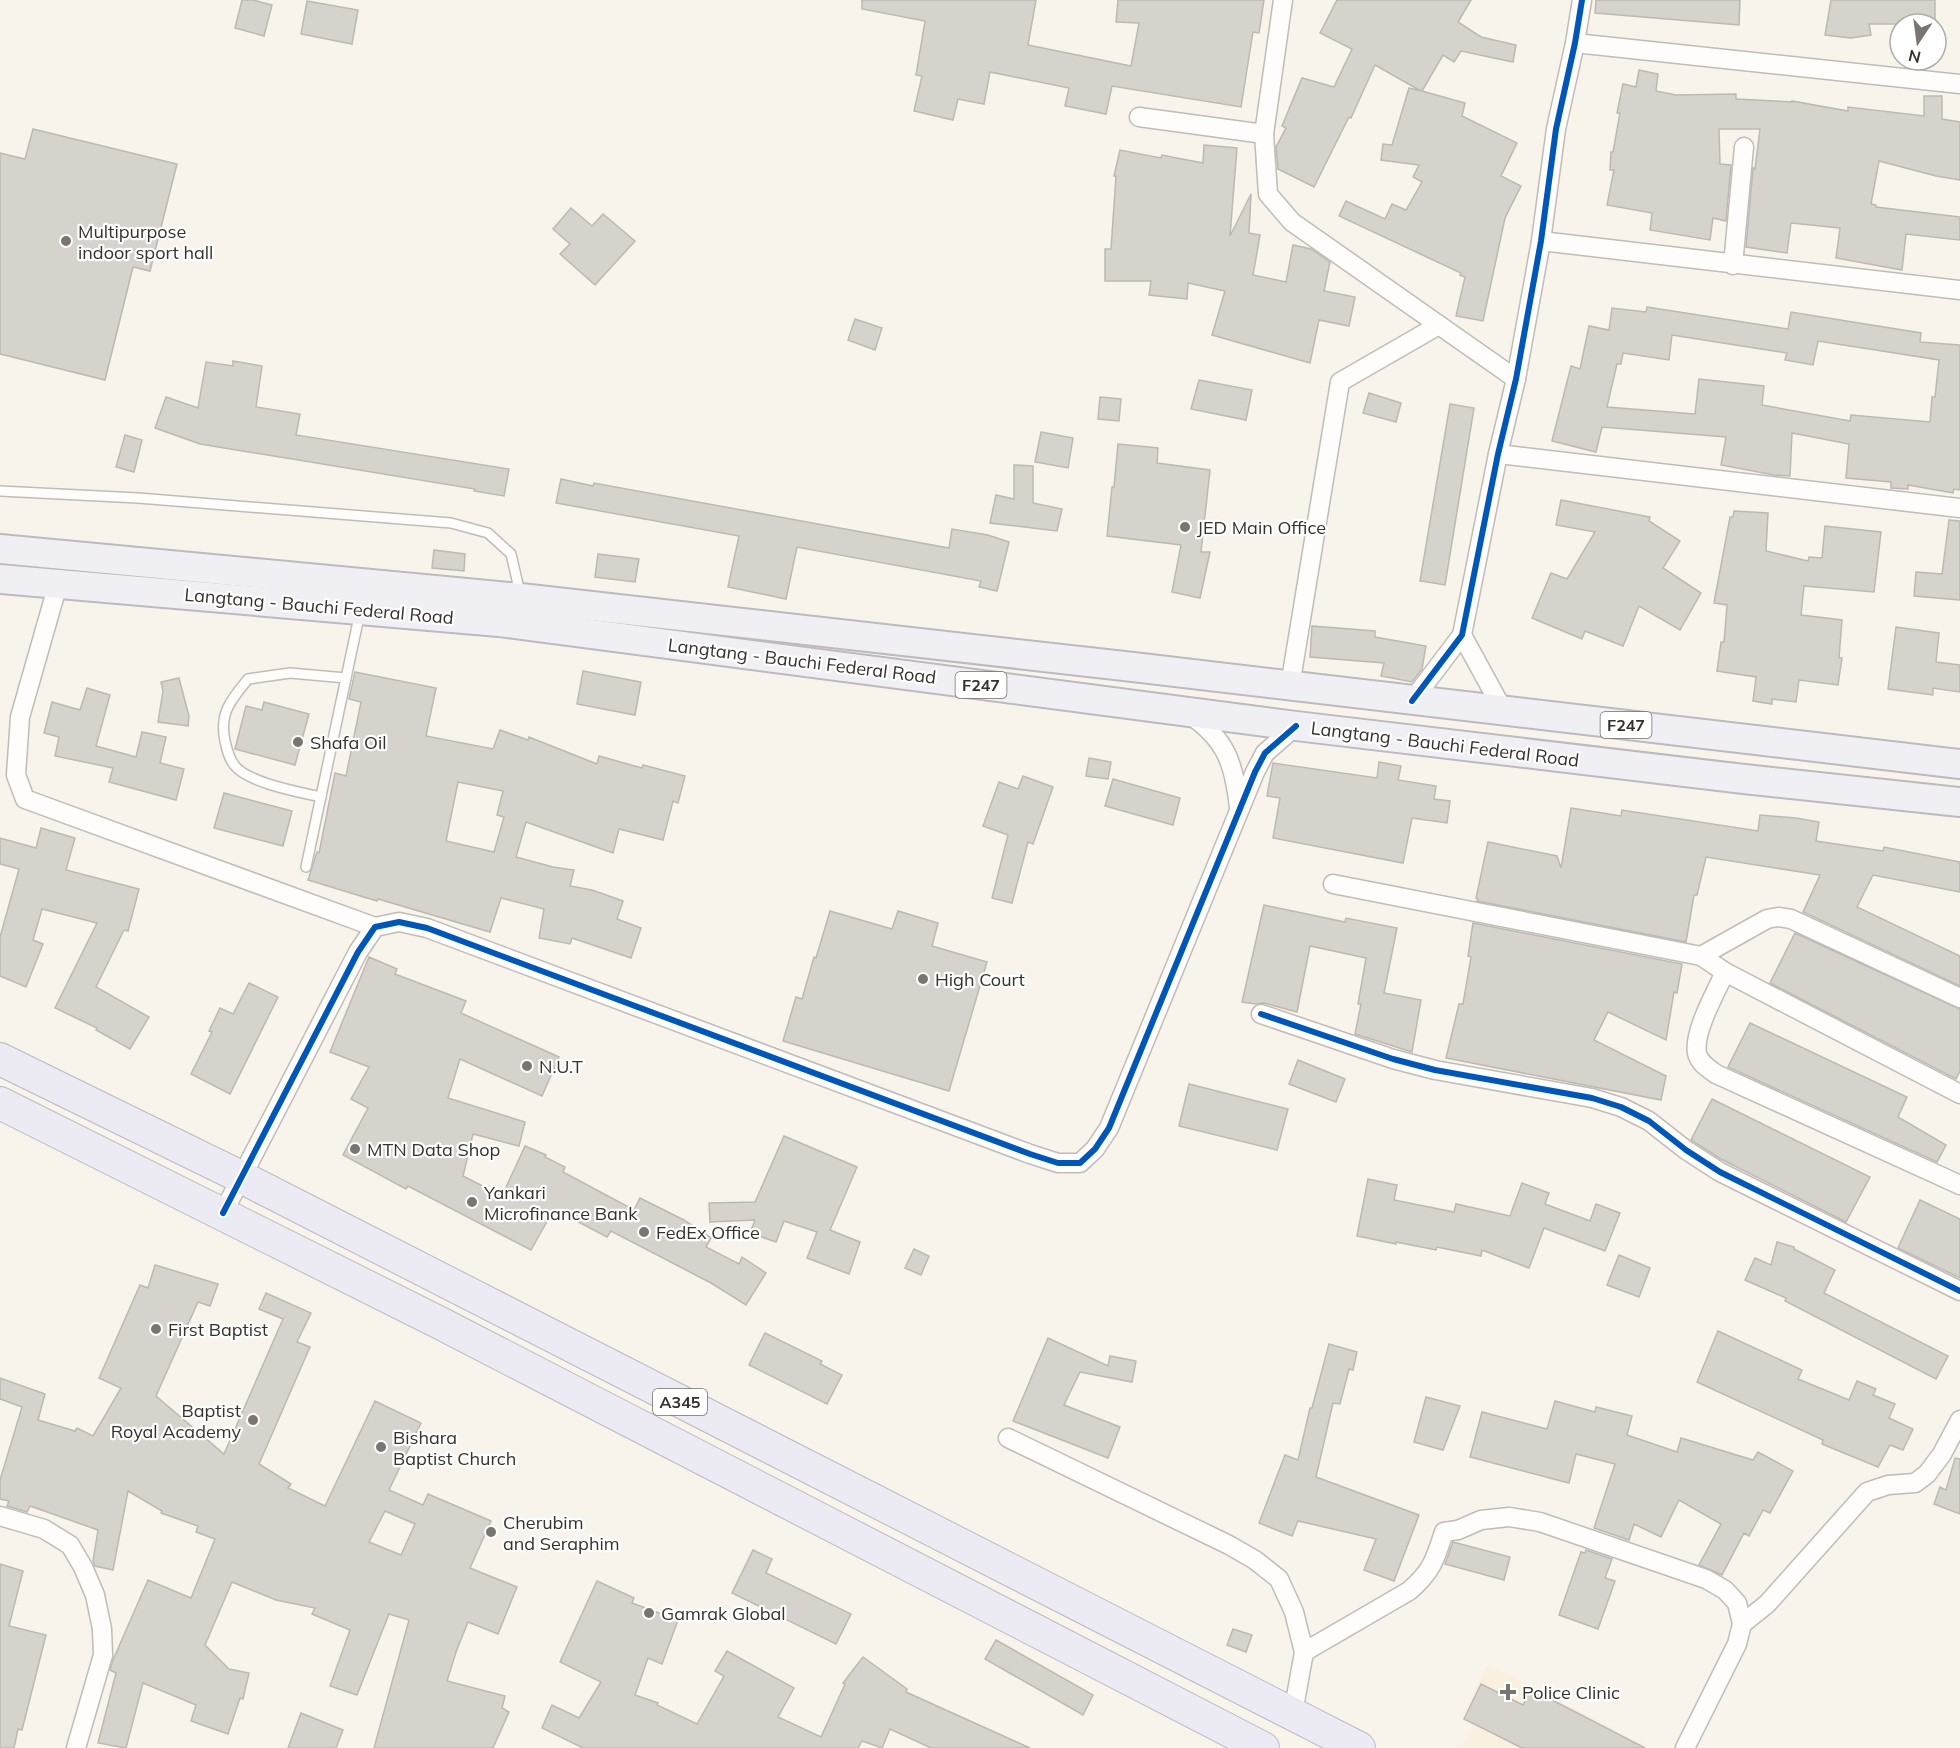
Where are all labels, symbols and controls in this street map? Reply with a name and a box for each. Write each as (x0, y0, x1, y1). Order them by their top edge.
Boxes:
north arrow (1888, 12, 1948, 72)
text: N (1906, 46, 1923, 68)
place label: Multipurpose indoor sport hall (78, 220, 213, 264)
marker: Multipurpose indoor sport hall (59, 234, 73, 248)
place label: JED Main Office (1197, 516, 1326, 539)
marker: JED Main Office (1178, 520, 1192, 534)
street label: Langtang - Bauchi Federal Road (184, 583, 454, 629)
street label: Langtang - Bauchi Federal Road (667, 633, 937, 689)
road number: F247 (956, 672, 1006, 698)
road number: F247 (1600, 712, 1652, 738)
street label: Langtang - Bauchi Federal Road (1310, 716, 1580, 772)
place label: Shafa Oil (310, 731, 387, 754)
marker: Shafa Oil (291, 735, 305, 749)
place label: High Court (935, 968, 1025, 991)
marker: High Court (916, 972, 930, 986)
place label: N.U.T (539, 1055, 583, 1078)
marker: N.U.T (520, 1059, 534, 1073)
place label: MTN Data Shop (367, 1138, 500, 1161)
marker: MTN Data Shop (348, 1142, 362, 1156)
place label: Yankari Microfinance Bank (483, 1181, 638, 1225)
marker: Yankari Microfinance Bank (465, 1195, 479, 1209)
place label: FedEx Office (656, 1221, 760, 1244)
marker: FedEx Office (637, 1225, 651, 1239)
place label: First Baptist (168, 1318, 268, 1341)
marker: First Baptist (149, 1322, 163, 1336)
road number: A345 (653, 1389, 707, 1415)
place label: Baptist Royal Academy (111, 1399, 241, 1443)
marker: Baptist Royal Academy (246, 1413, 260, 1427)
place label: Bishara Baptist Church (393, 1426, 516, 1470)
marker: Bishara Baptist Church (374, 1440, 388, 1454)
place label: Cherubim and Seraphim (503, 1511, 620, 1555)
marker: Cherubim and Seraphim (484, 1525, 498, 1539)
place label: Gamrak Global (661, 1602, 786, 1625)
marker: Gamrak Global (642, 1606, 656, 1620)
place label: Police Clinic (1522, 1681, 1620, 1704)
marker: Police Clinic (1499, 1683, 1517, 1701)

